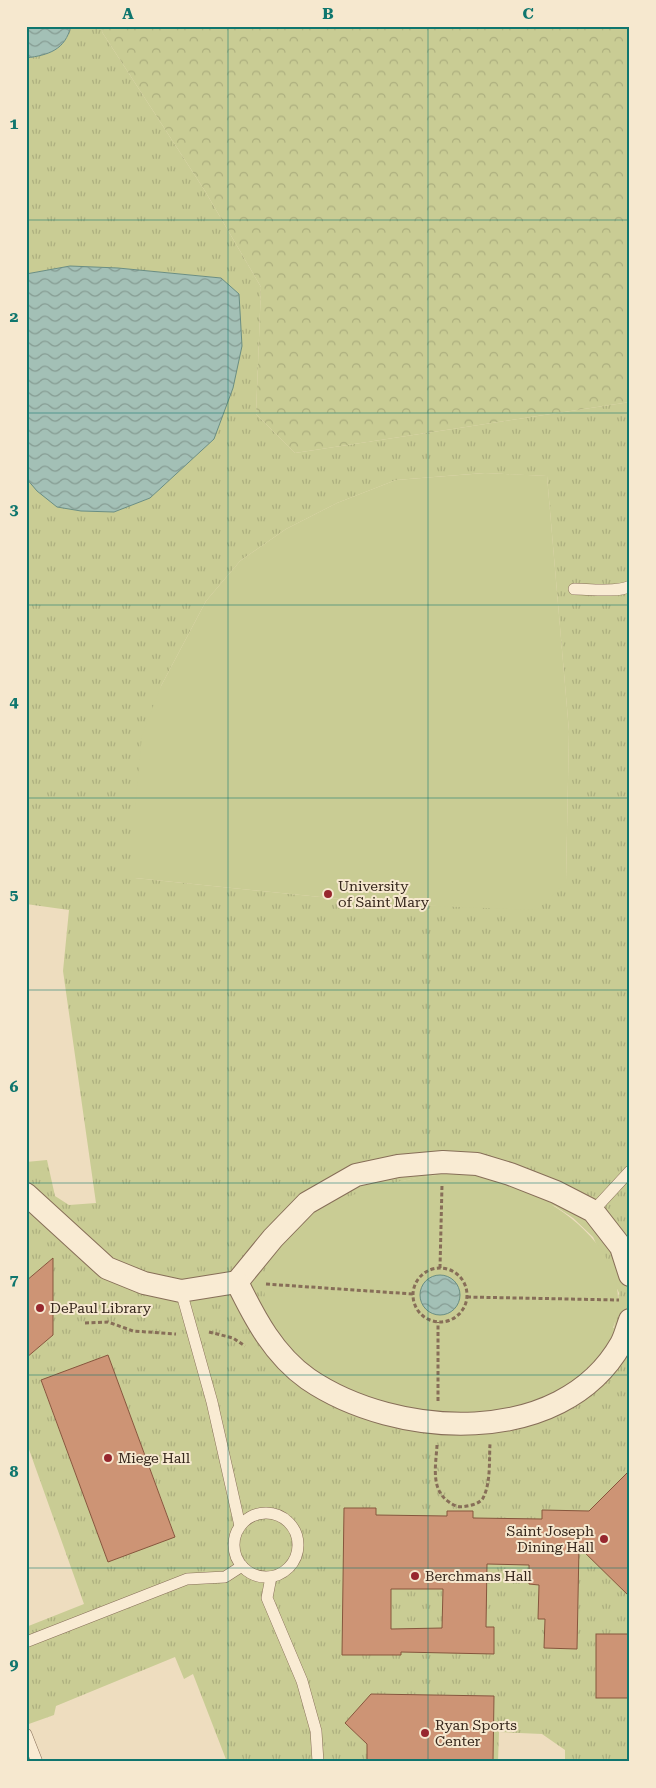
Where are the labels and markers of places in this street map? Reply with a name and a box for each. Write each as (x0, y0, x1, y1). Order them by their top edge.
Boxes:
place label: University of Saint Mary (338, 878, 430, 910)
marker: University of Saint Mary (322, 888, 334, 900)
place label: DePaul Library (50, 1300, 152, 1316)
marker: DePaul Library (34, 1302, 46, 1314)
place label: Miege Hall (118, 1450, 191, 1466)
marker: Miege Hall (102, 1452, 114, 1464)
place label: Saint Joseph Dining Hall (507, 1523, 595, 1555)
marker: Saint Joseph Dining Hall (598, 1533, 610, 1545)
place label: Berchmans Hall (425, 1568, 533, 1584)
marker: Berchmans Hall (409, 1570, 421, 1582)
place label: Ryan Sports Center (435, 1717, 517, 1749)
marker: Ryan Sports Center (419, 1727, 431, 1739)

